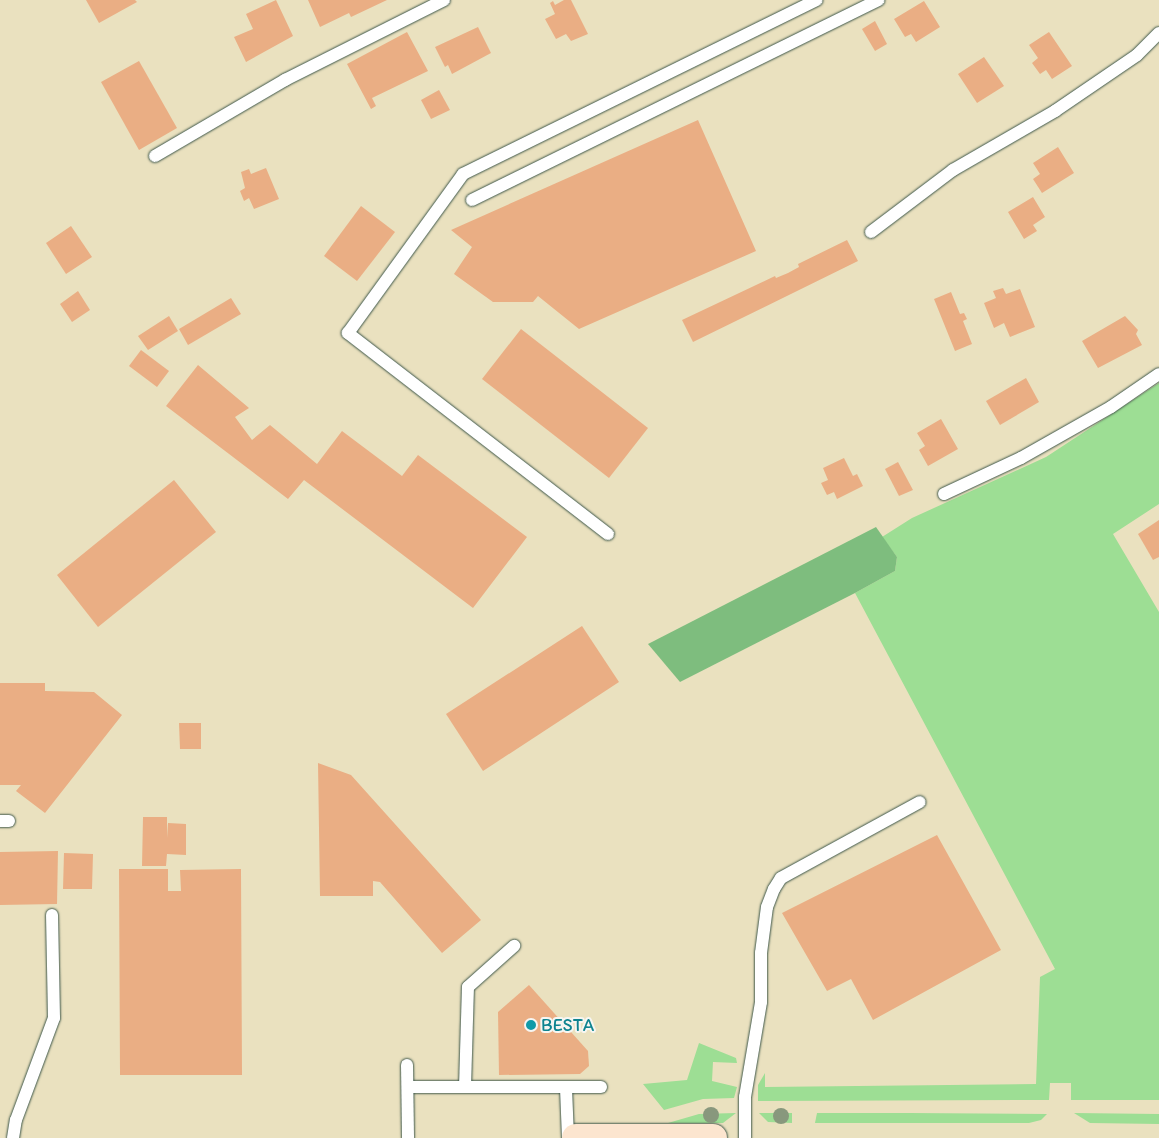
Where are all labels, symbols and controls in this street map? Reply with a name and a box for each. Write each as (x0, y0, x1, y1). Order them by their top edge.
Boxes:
place label: BESTA (541, 1014, 594, 1036)
marker: BESTA (525, 1019, 537, 1031)

